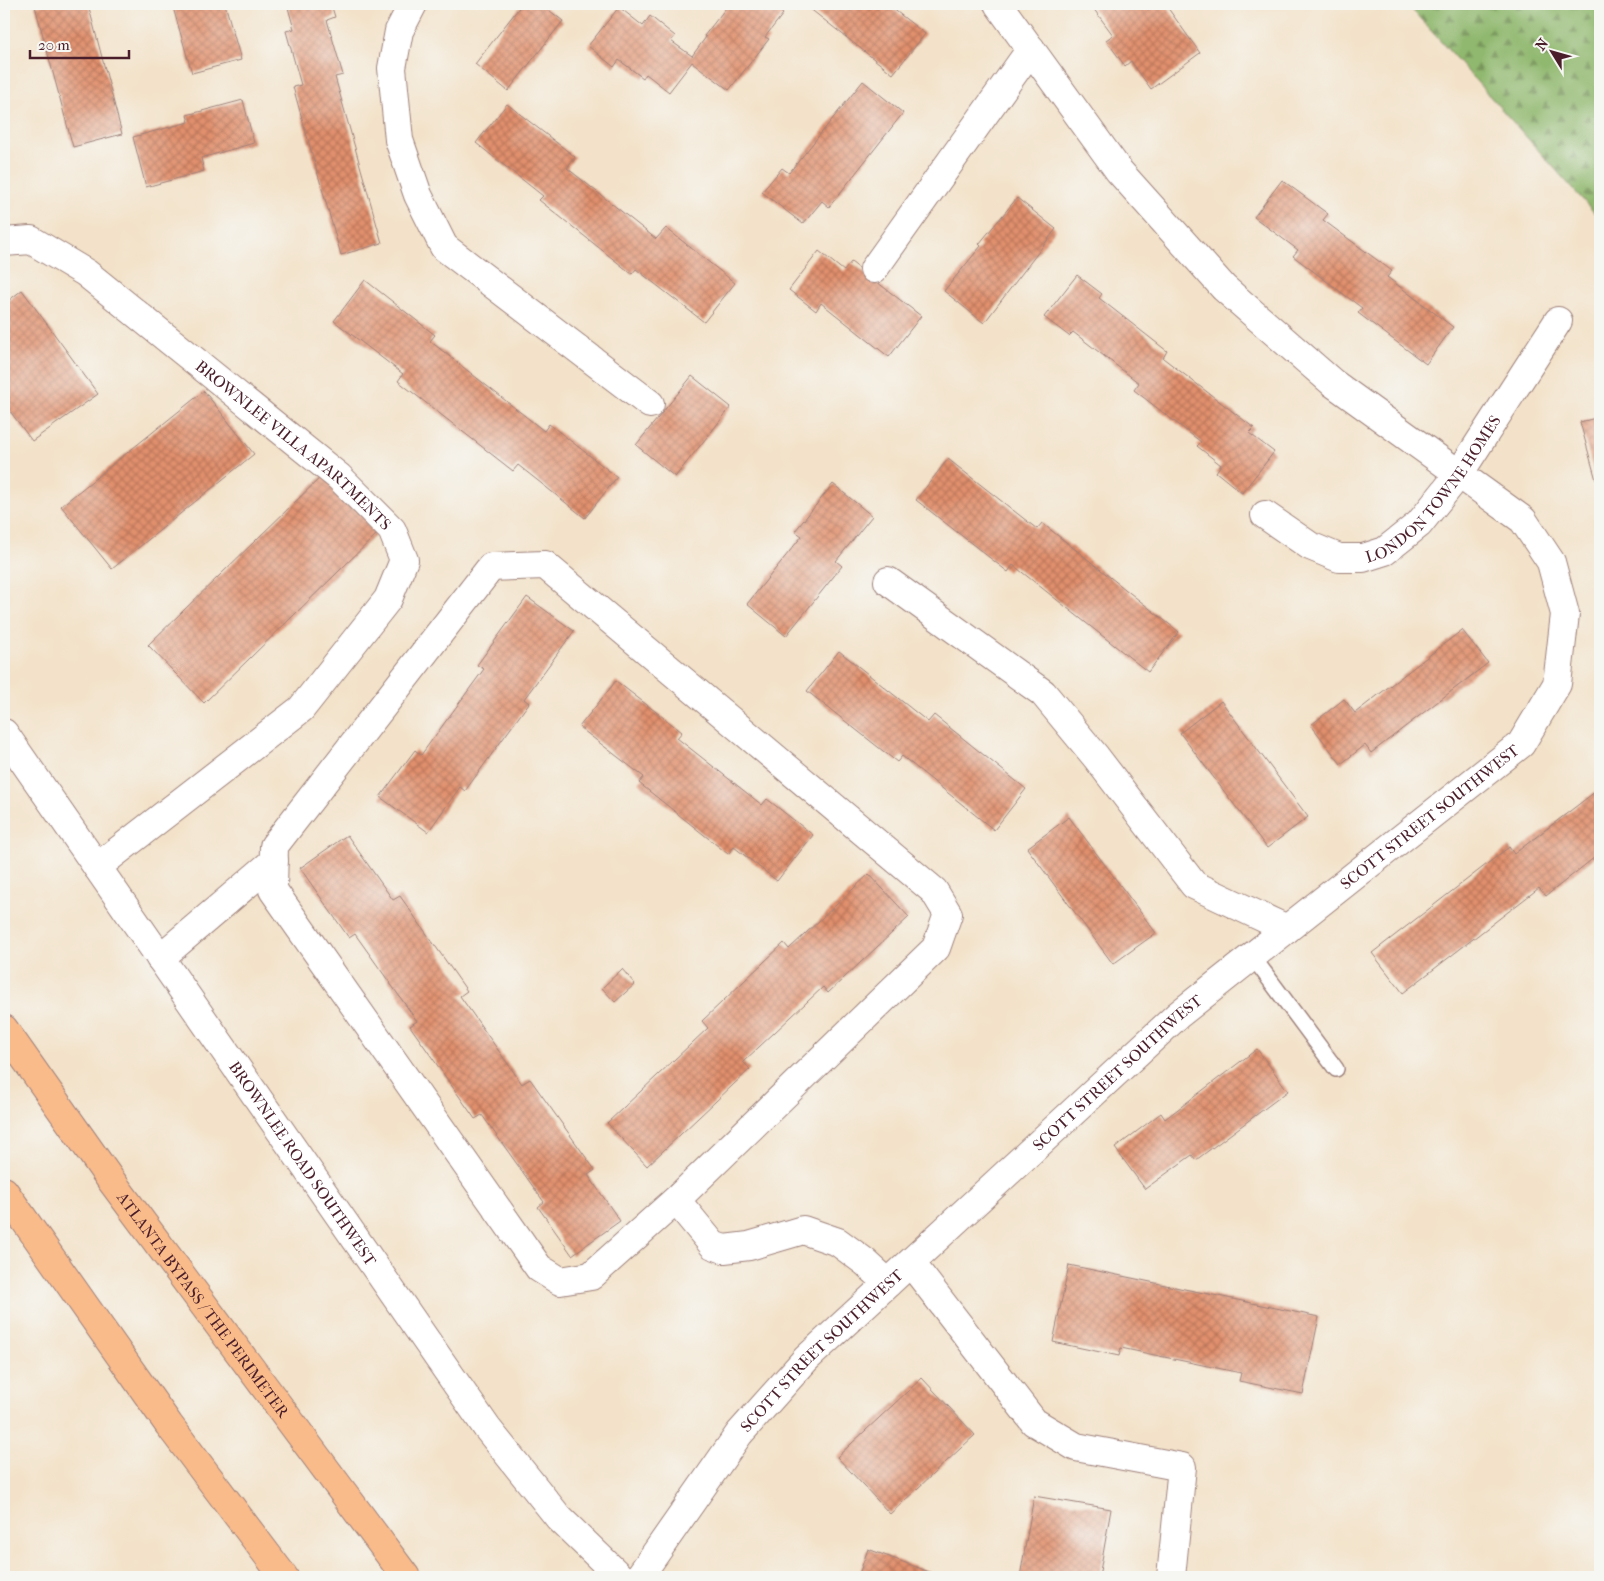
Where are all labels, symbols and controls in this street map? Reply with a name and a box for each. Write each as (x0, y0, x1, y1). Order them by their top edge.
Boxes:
scale bar (30, 28, 129, 60)
north arrow (1526, 28, 1576, 78)
text: N (1532, 35, 1552, 54)
text: 20 m (38, 36, 70, 54)
street label: BROWNLEE VILLA APARTMENTS (192, 356, 395, 534)
street label: LONDON TOWNE HOMES (1363, 412, 1505, 567)
street label: SCOTT STREET SOUTHWEST (1336, 740, 1523, 893)
street label: SCOTT STREET SOUTHWEST (1029, 991, 1206, 1155)
street label: BROWNLEE ROAD SOUTHWEST (225, 1058, 380, 1270)
street label: ATLANTA BYPASS / THE PERIMETER (112, 1188, 294, 1422)
street label: SCOTT STREET SOUTHWEST (736, 1265, 907, 1436)

